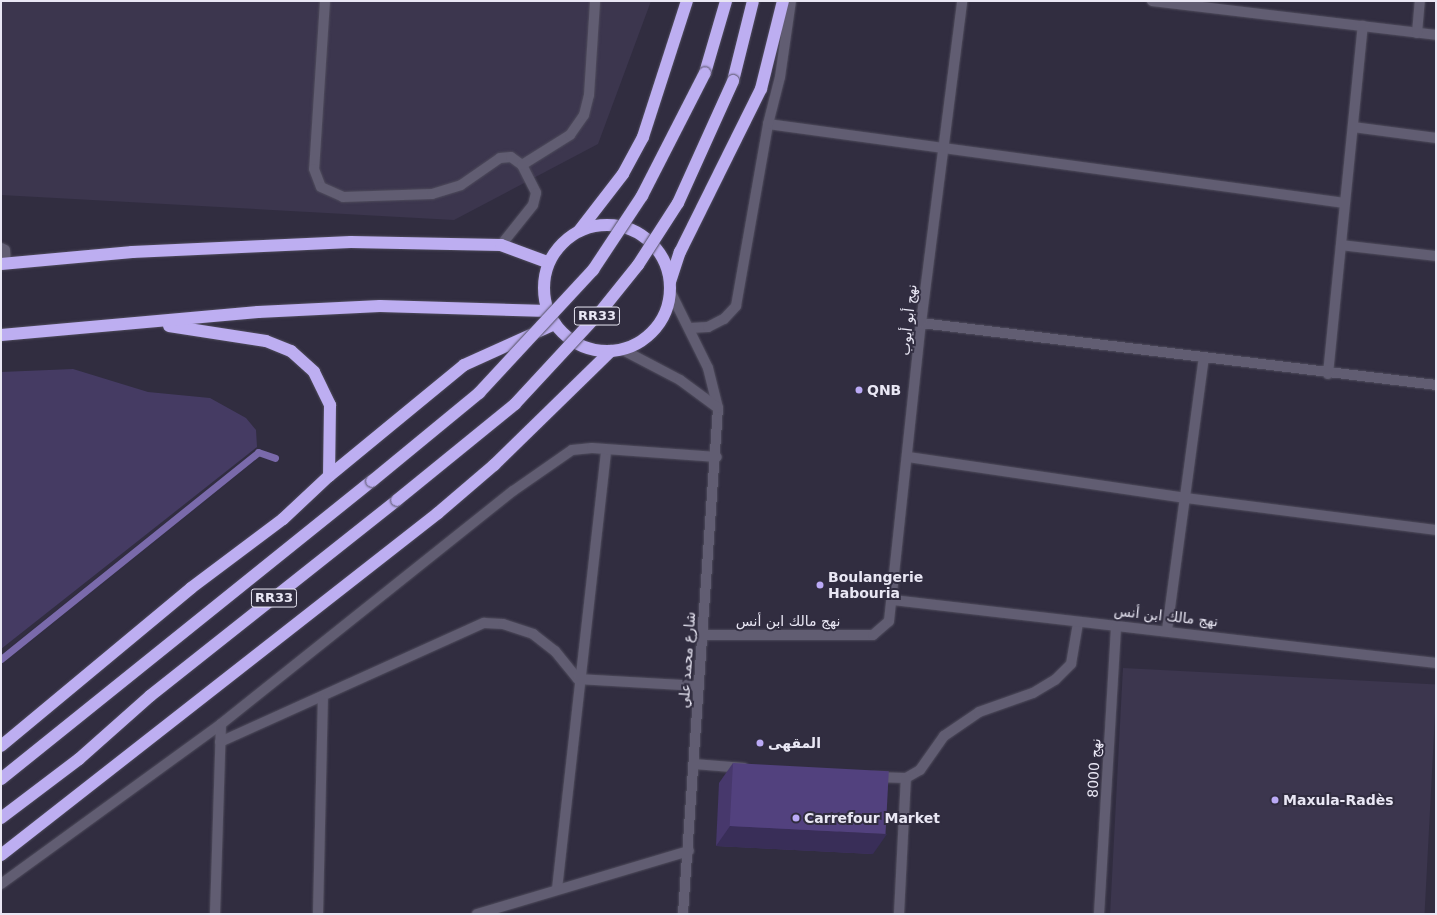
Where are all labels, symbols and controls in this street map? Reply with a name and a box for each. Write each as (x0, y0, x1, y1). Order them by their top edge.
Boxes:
street label: نهج أبو أيوب (896, 284, 920, 356)
road number: RR33 (573, 305, 621, 327)
place label: QNB (867, 382, 901, 398)
marker: QNB (854, 385, 864, 395)
place label: Boulangerie Habouria (828, 569, 923, 602)
marker: Boulangerie Habouria (815, 580, 825, 590)
road number: RR33 (250, 587, 298, 609)
street label: نهج مالك ابن أنس (1113, 602, 1219, 630)
street label: شارع محمد علي (675, 611, 699, 709)
street label: نهج مالك ابن أنس (736, 613, 840, 629)
place label: المقهى (768, 735, 821, 751)
marker: المقهى (755, 738, 765, 748)
street label: نهج 8000 (1084, 738, 1104, 798)
place label: Maxula-Radès (1283, 792, 1394, 808)
marker: Maxula-Radès (1270, 795, 1280, 805)
place label: Carrefour Market (804, 810, 940, 826)
marker: Carrefour Market (791, 813, 801, 823)

